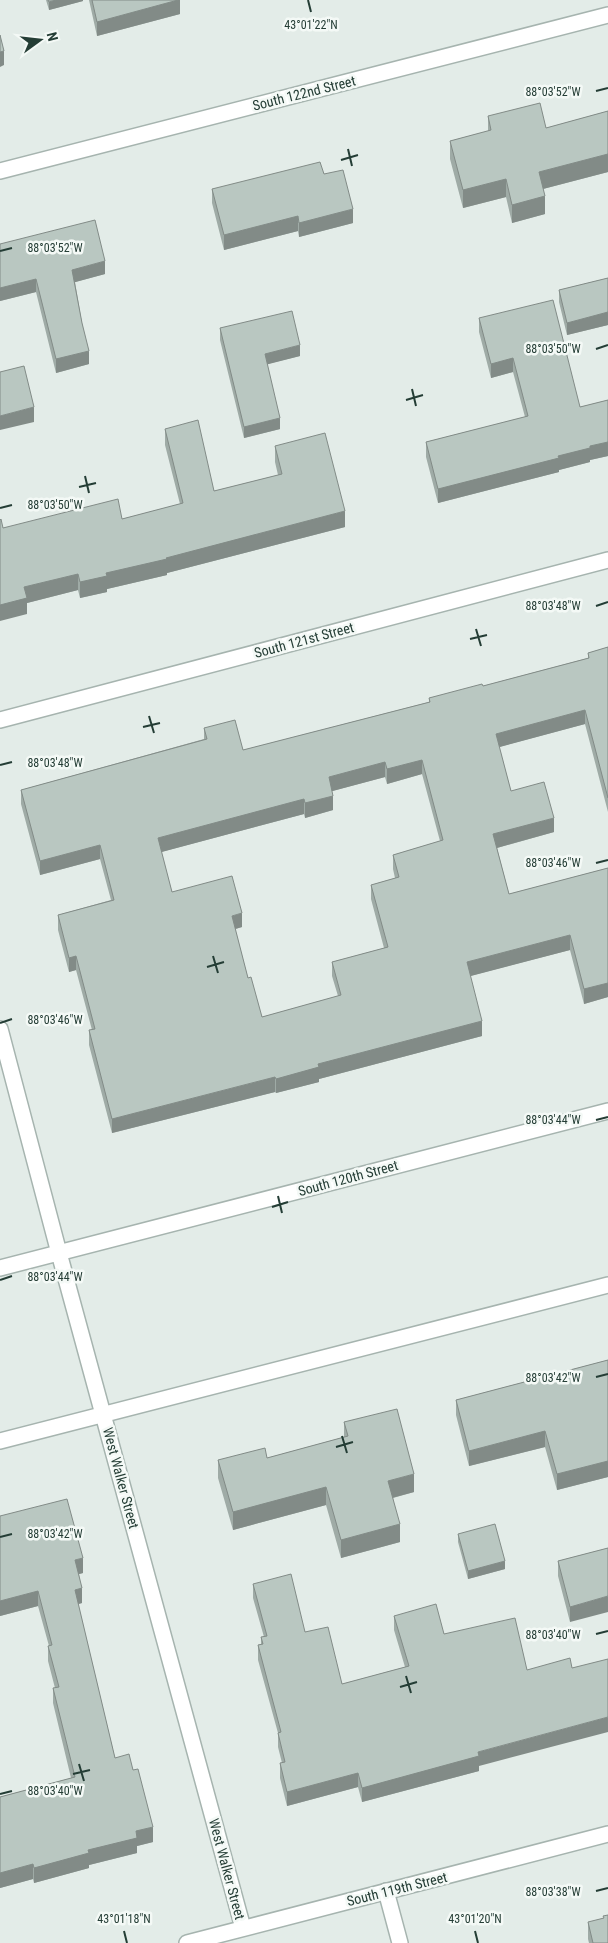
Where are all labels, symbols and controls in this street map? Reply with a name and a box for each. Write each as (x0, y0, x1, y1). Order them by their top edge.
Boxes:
north arrow (15, 15, 65, 65)
text: 43°01'22"N (284, 18, 338, 32)
text: N (44, 30, 61, 43)
street label: South 122nd Street (251, 72, 357, 114)
text: 88°03'52"W (525, 85, 581, 99)
text: 88°03'52"W (27, 241, 83, 255)
text: 88°03'50"W (525, 342, 581, 356)
text: 88°03'50"W (27, 498, 83, 512)
text: 88°03'48"W (525, 599, 581, 613)
street label: South 121st Street (252, 619, 356, 661)
text: 88°03'48"W (27, 756, 83, 770)
text: 88°03'46"W (525, 856, 581, 870)
text: 88°03'46"W (27, 1013, 83, 1027)
text: 88°03'44"W (525, 1113, 581, 1127)
street label: South 120th Street (296, 1157, 400, 1199)
text: 88°03'44"W (27, 1270, 83, 1284)
text: 88°03'42"W (525, 1371, 581, 1385)
street label: West Walker Street (100, 1426, 142, 1530)
text: 88°03'42"W (27, 1527, 83, 1541)
text: 88°03'40"W (525, 1628, 581, 1642)
text: 88°03'40"W (27, 1784, 83, 1798)
street label: West Walker Street (206, 1817, 248, 1921)
street label: South 119th Street (345, 1869, 449, 1909)
text: 88°03'38"W (525, 1885, 581, 1899)
text: 43°01'18"N (97, 1912, 151, 1926)
text: 43°01'20"N (448, 1912, 502, 1926)

